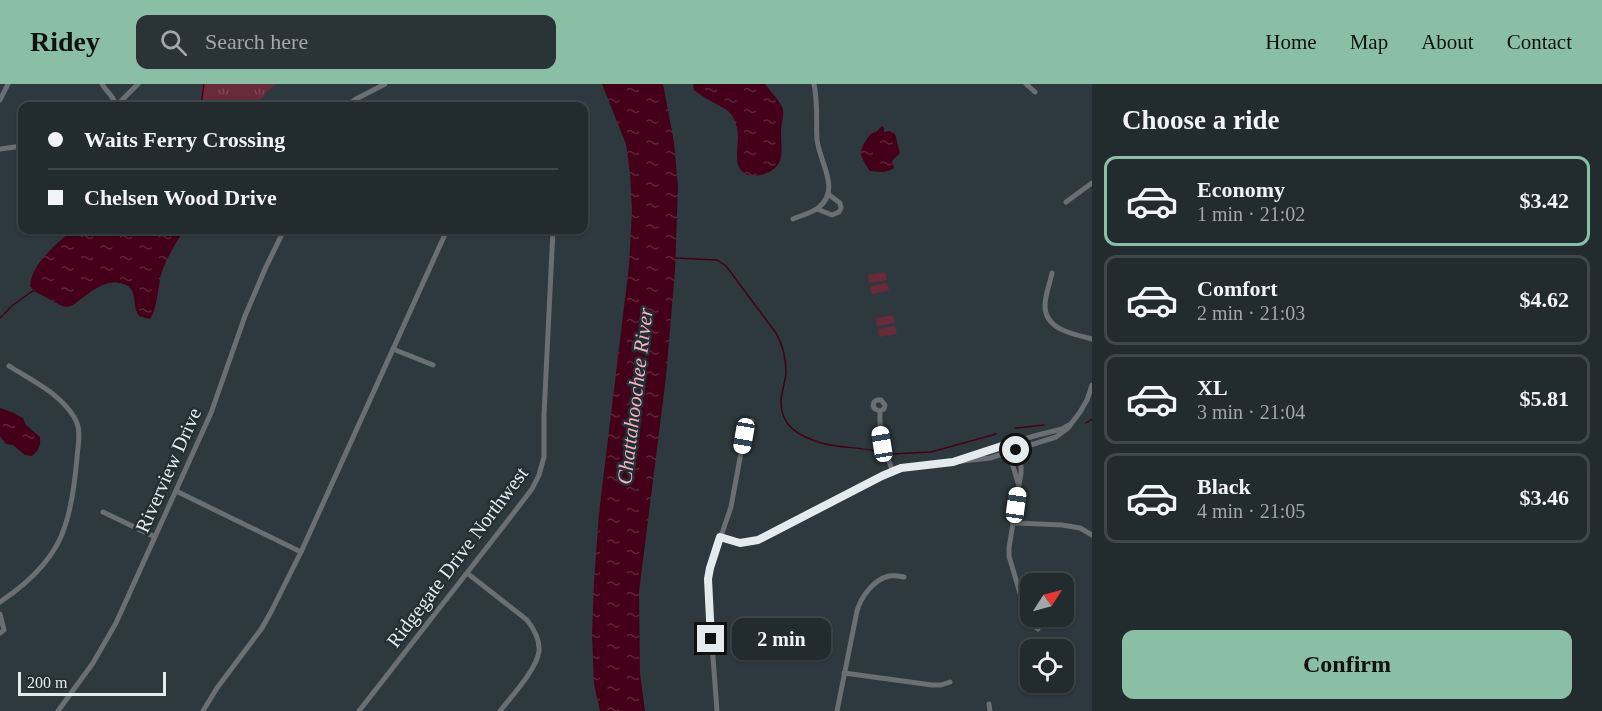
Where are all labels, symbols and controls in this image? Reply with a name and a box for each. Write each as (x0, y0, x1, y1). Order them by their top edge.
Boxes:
search box (136, 15, 556, 69)
text: Ridey (30, 26, 100, 57)
icon: search (157, 26, 190, 59)
text: Search here (205, 29, 308, 54)
text: Home (1265, 30, 1317, 54)
text: Map (1350, 30, 1388, 54)
text: About (1421, 30, 1474, 54)
text: Contact (1507, 30, 1572, 54)
text: Choose a ride (1122, 105, 1280, 135)
text: Waits Ferry Crossing (84, 127, 285, 152)
icon: car (1125, 174, 1179, 228)
text: Economy (1197, 177, 1285, 202)
text: Chelsen Wood Drive (84, 185, 277, 210)
text: $3.42 (1520, 188, 1569, 213)
text: 1 min · 21:02 (1197, 203, 1305, 225)
icon: car (1125, 273, 1179, 327)
text: Comfort (1197, 276, 1278, 301)
text: $4.62 (1520, 287, 1569, 312)
text: 2 min · 21:03 (1197, 302, 1305, 324)
water label: Chattahoochee River (612, 305, 658, 486)
icon: car (1125, 372, 1179, 426)
text: XL (1197, 375, 1228, 400)
text: $5.81 (1520, 386, 1569, 411)
text: 3 min · 21:04 (1197, 401, 1305, 423)
street label: Riverview Drive (131, 404, 205, 536)
car (732, 417, 756, 455)
car (870, 425, 894, 463)
route start (1002, 436, 1029, 463)
street label: Ridgegate Drive Northwest (382, 462, 533, 652)
icon: car (1125, 471, 1179, 525)
text: Black (1197, 474, 1251, 499)
text: $3.46 (1520, 485, 1569, 510)
car (1005, 486, 1027, 524)
text: 4 min · 21:05 (1197, 500, 1305, 522)
north arrow (1020, 573, 1074, 627)
map controls (1020, 573, 1074, 693)
callout: 2 min (732, 618, 831, 660)
route end (697, 625, 724, 652)
text: 2 min (757, 628, 806, 650)
button: Confirm (1122, 630, 1572, 699)
button: locate (1020, 639, 1074, 693)
scale bar (18, 669, 166, 696)
text: 200 m (27, 674, 67, 691)

